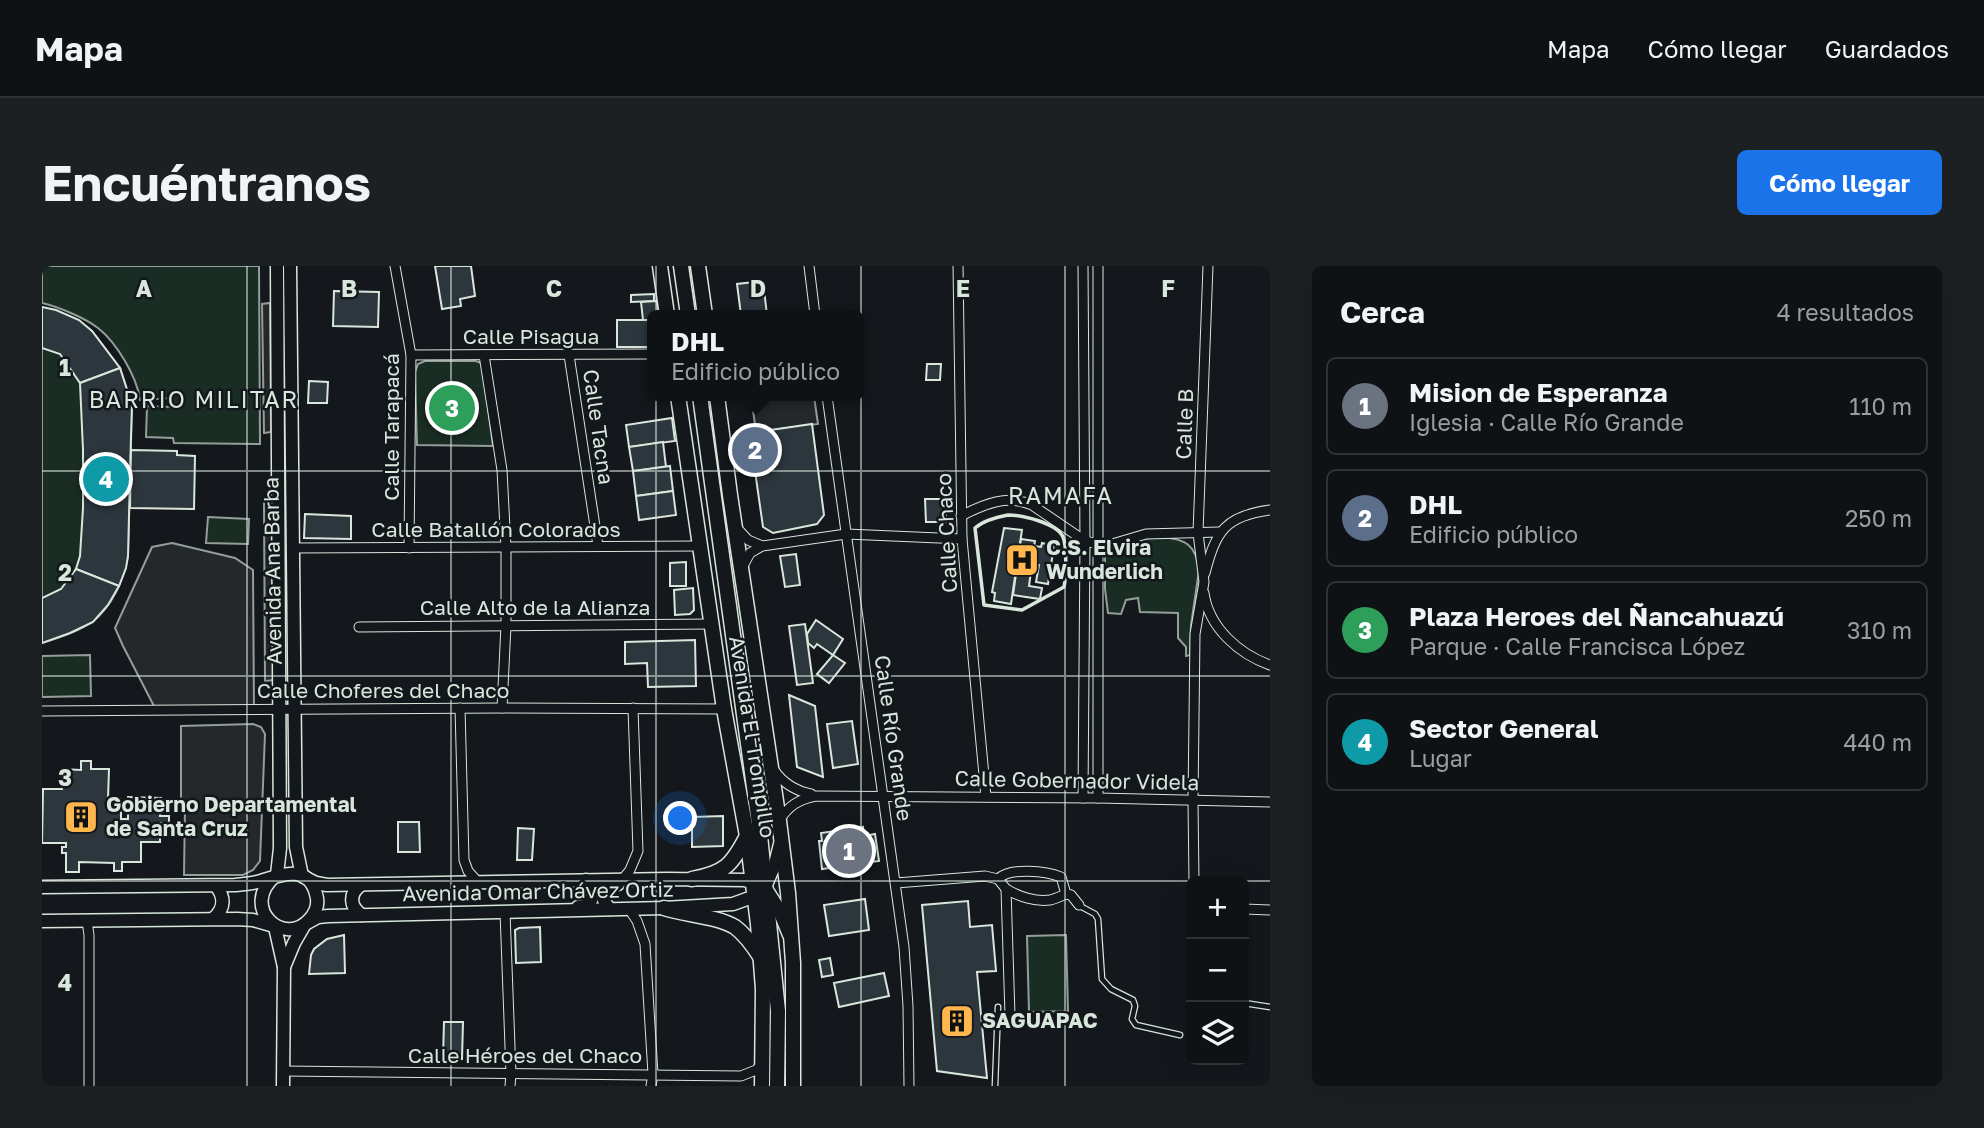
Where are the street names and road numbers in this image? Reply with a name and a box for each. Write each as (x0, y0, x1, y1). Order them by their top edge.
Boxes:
street label: Calle Pisagua (463, 323, 599, 349)
street label: Calle Tarapacá (378, 353, 404, 501)
street label: Calle Tacna (578, 368, 620, 486)
street label: Calle B (1170, 388, 1198, 460)
street label: Calle Chaco (930, 472, 962, 594)
street label: Avenida Ana Barba (257, 477, 287, 665)
street label: Calle Batallón Colorados (371, 516, 621, 542)
street label: Calle Alto de la Alianza (420, 594, 650, 620)
street label: Avenida El Trompillo (724, 634, 782, 840)
street label: Calle Río Grande (869, 653, 919, 822)
street label: Calle Choferes del Chaco (257, 677, 509, 703)
street label: Calle Gobernador Videla (955, 765, 1200, 795)
street label: Avenida Omar Chávez Ortiz (402, 876, 674, 906)
street label: Calle Héroes del Chaco (408, 1042, 642, 1068)

